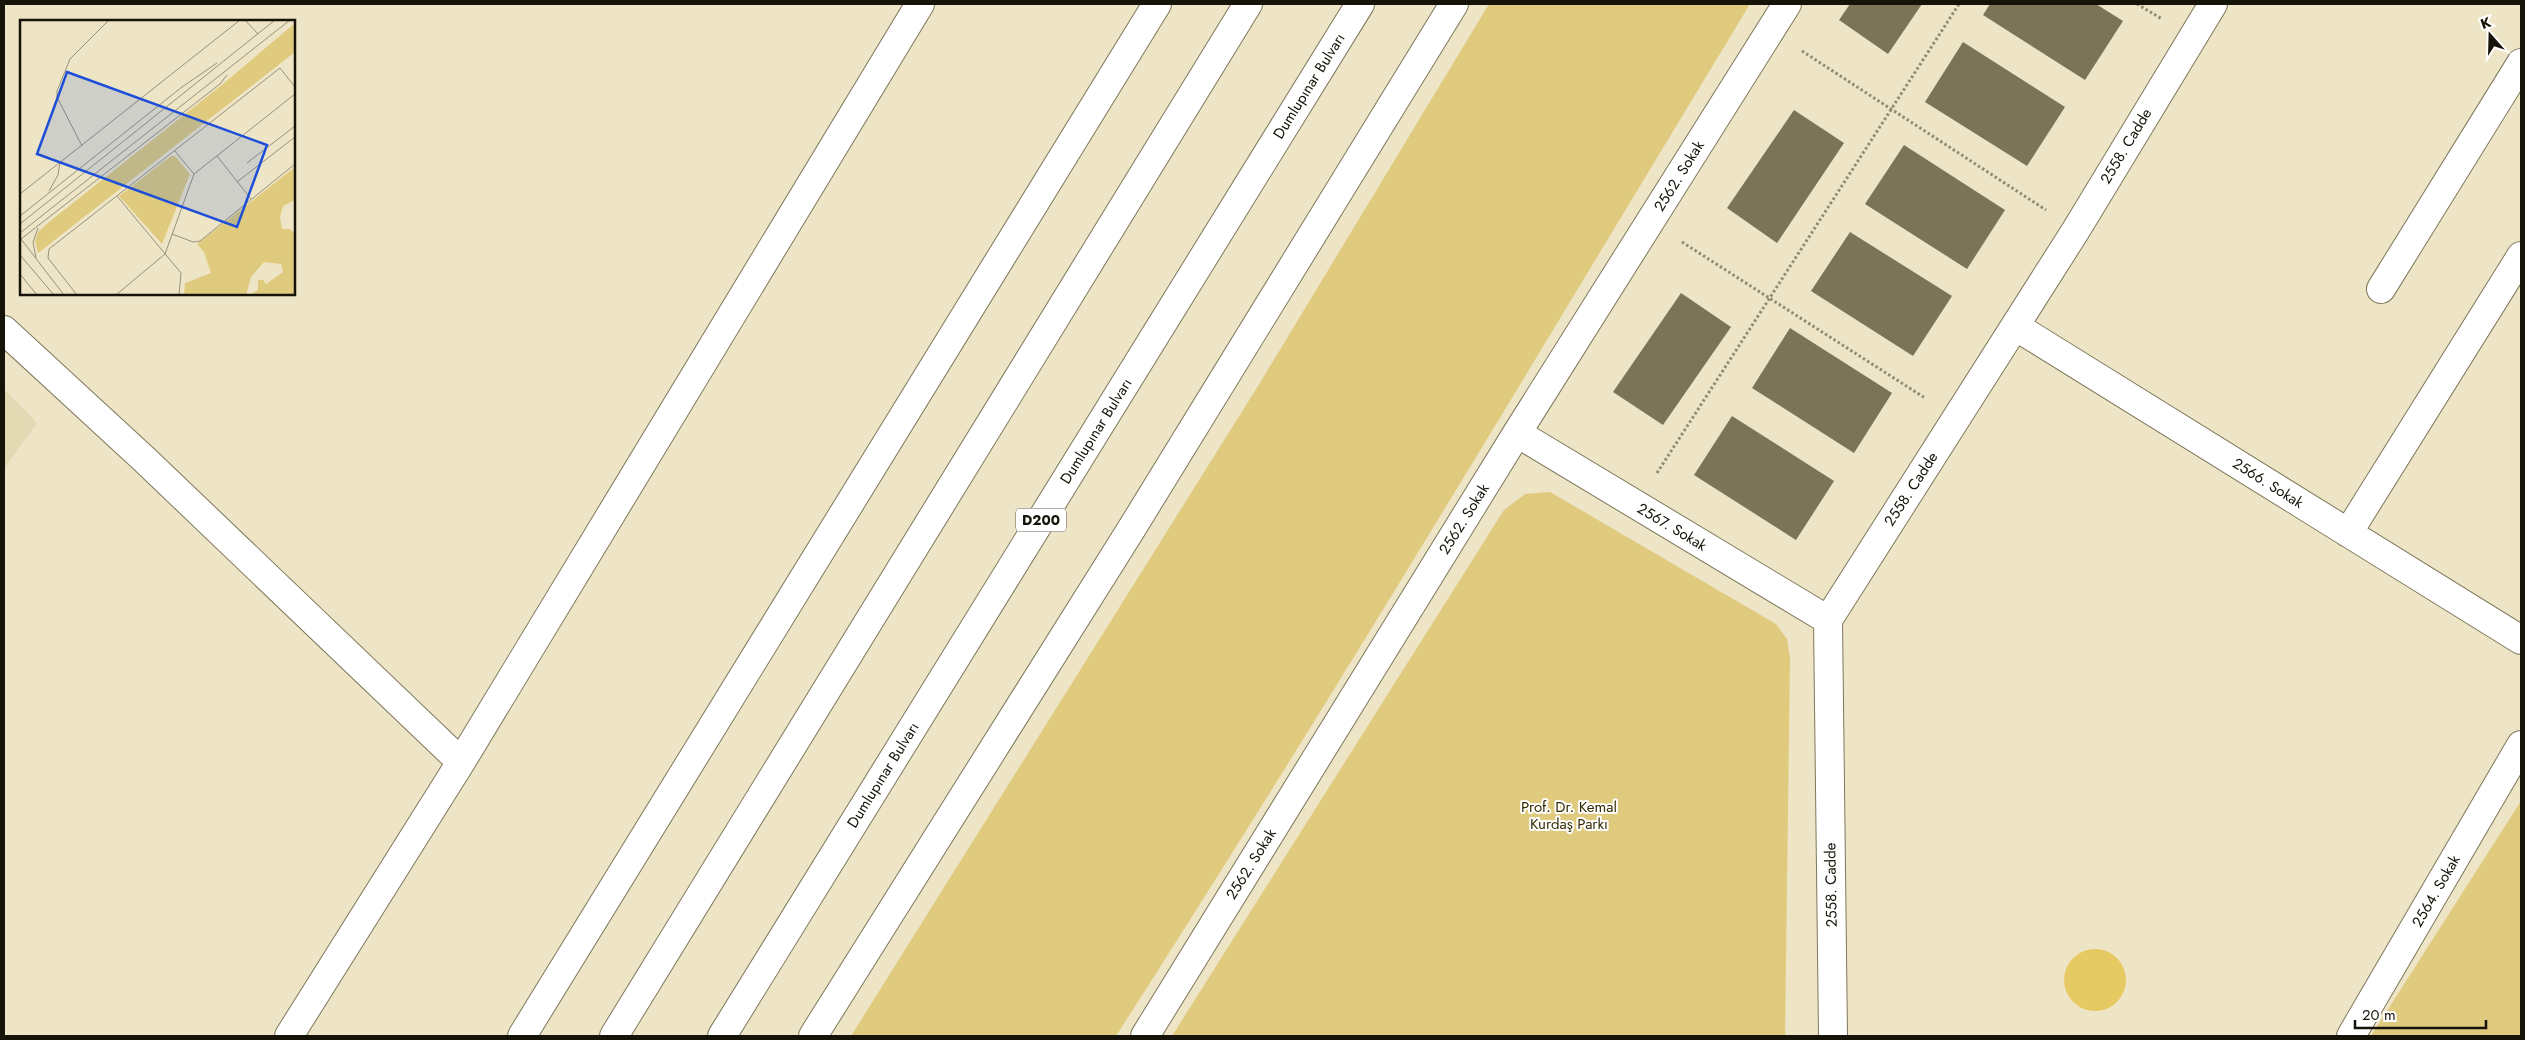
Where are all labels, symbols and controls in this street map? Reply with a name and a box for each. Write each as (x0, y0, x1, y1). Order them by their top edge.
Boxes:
north arrow (2465, 10, 2515, 60)
text: K (2478, 12, 2494, 34)
inset map (20, 20, 295, 295)
street label: Dumlupınar Bulvarı (1268, 29, 1350, 143)
street label: 2558. Cadde (2095, 104, 2157, 188)
street label: 2562. Sokak (1648, 136, 1710, 216)
street label: Dumlupınar Bulvarı (1055, 374, 1137, 488)
street label: 2558. Cadde (1879, 447, 1943, 531)
street label: 2566. Sokak (2228, 452, 2308, 514)
street label: 2562. Sokak (1433, 479, 1495, 559)
street label: 2567. Sokak (1633, 498, 1711, 557)
road number: D200 (1016, 508, 1066, 532)
street label: Dumlupınar Bulvarı (842, 718, 924, 832)
park label: Prof. Dr. Kemal Kurdaş Parkı (1521, 796, 1617, 835)
street label: 2562. Sokak (1220, 824, 1282, 904)
street label: 2558. Cadde (1819, 842, 1843, 928)
street label: 2564. Sokak (2406, 850, 2466, 931)
scale bar (2355, 998, 2486, 1030)
text: 20 m (2362, 1004, 2396, 1026)

